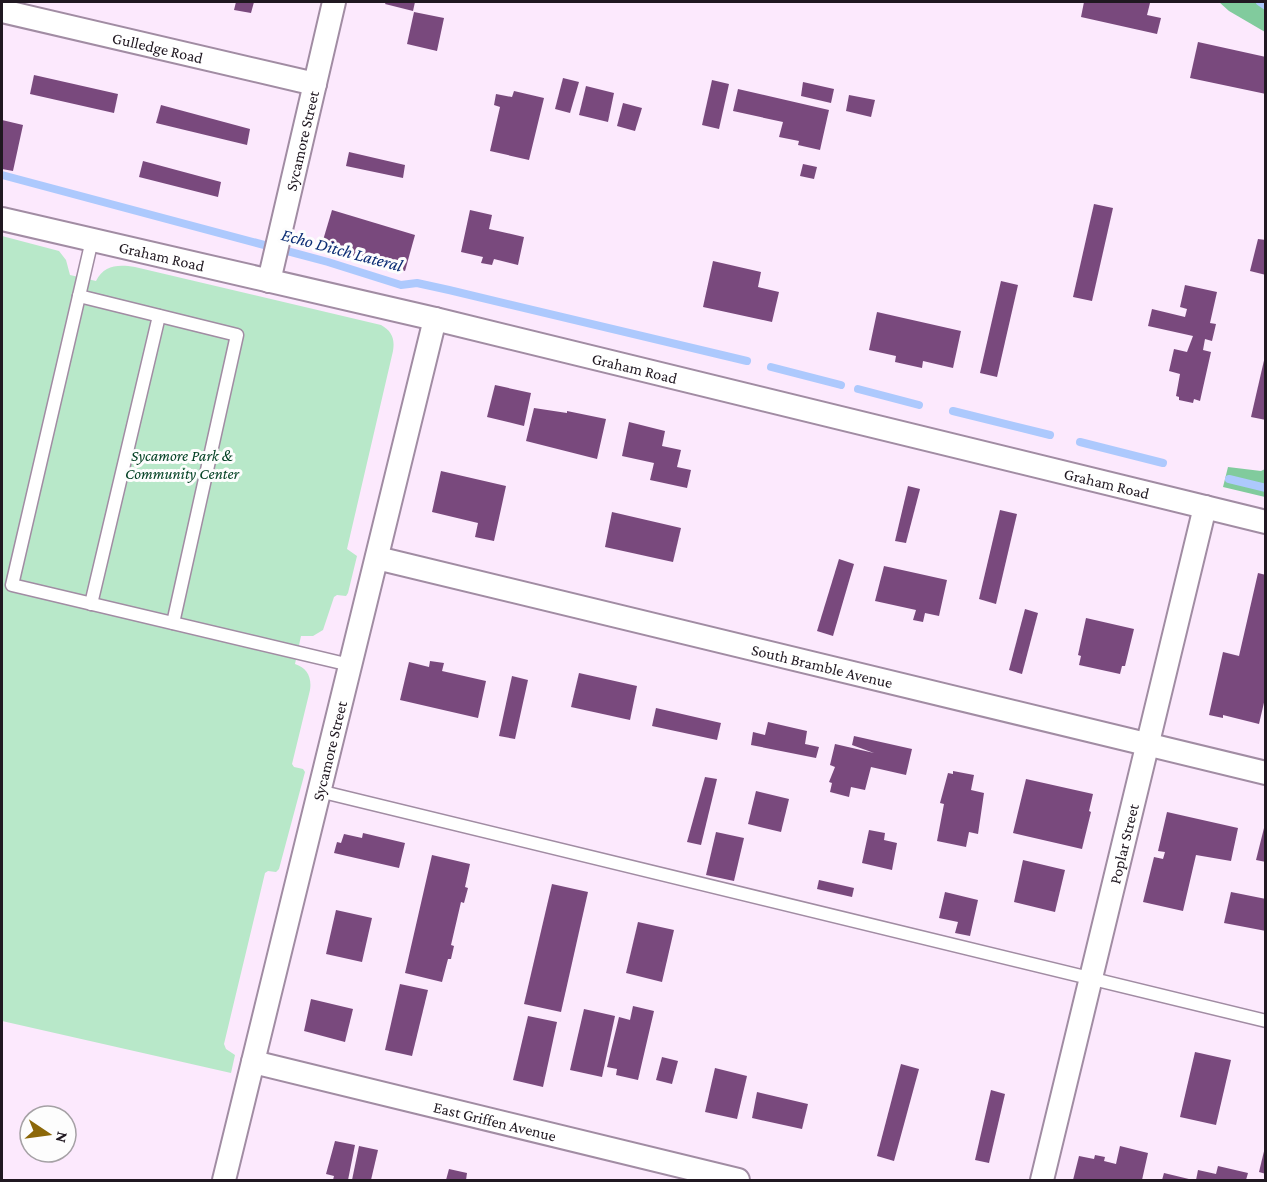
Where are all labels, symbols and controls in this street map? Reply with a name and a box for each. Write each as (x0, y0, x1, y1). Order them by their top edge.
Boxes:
street label: Gulledge Road (111, 29, 205, 66)
street label: Sycamore Street (282, 88, 322, 192)
water label: Echo Ditch Lateral (279, 224, 405, 276)
street label: Graham Road (117, 238, 207, 274)
street label: Graham Road (590, 349, 680, 387)
park label: Sycamore Park & Community Center (125, 447, 240, 483)
street label: Graham Road (1062, 465, 1152, 502)
street label: South Bramble Avenue (750, 640, 895, 691)
street label: Sycamore Street (309, 698, 350, 802)
street label: Poplar Street (1106, 801, 1142, 885)
street label: East Griffen Avenue (432, 1098, 558, 1144)
north arrow (18, 1104, 78, 1164)
text: N (53, 1130, 72, 1145)

